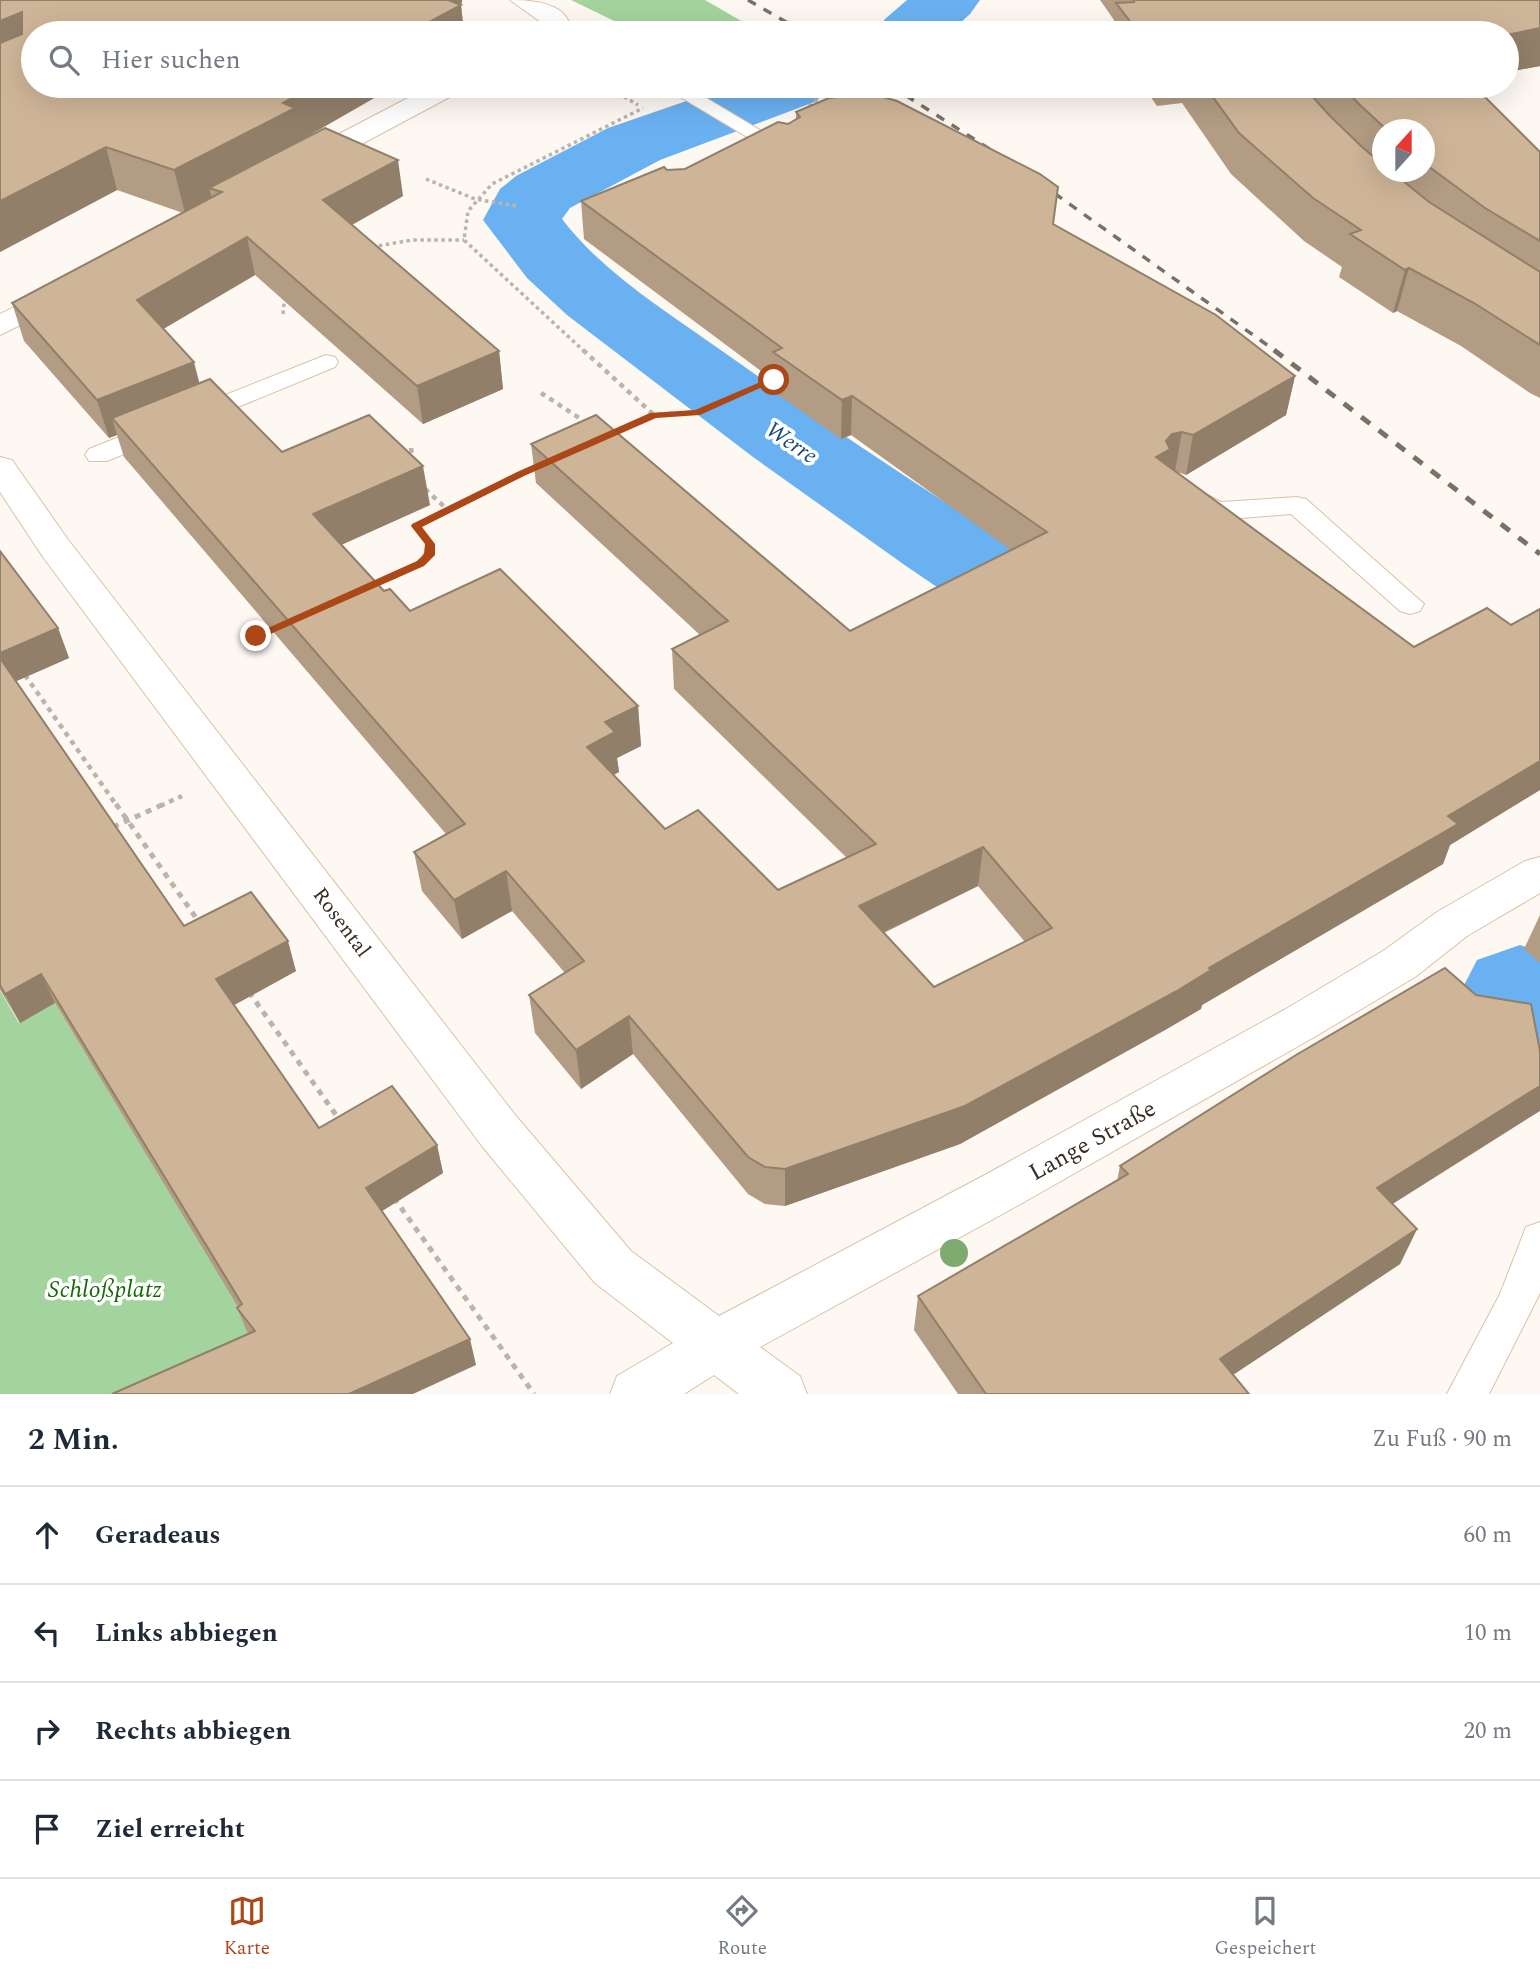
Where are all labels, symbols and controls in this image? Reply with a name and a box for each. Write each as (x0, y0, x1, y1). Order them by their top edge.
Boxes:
search box (21, 21, 1519, 98)
text: Hier suchen (101, 40, 241, 80)
icon: search (45, 41, 83, 79)
north arrow (1372, 119, 1435, 182)
route start (758, 364, 789, 395)
water label: Werre (758, 413, 824, 474)
route end (240, 620, 271, 651)
street label: Rosental (304, 881, 378, 964)
street label: Lange Straße (1022, 1091, 1163, 1191)
park label: Schloßplatz (48, 1272, 162, 1308)
text: 2 Min. (28, 1417, 119, 1463)
text: Zu Fuß · 90 m (1372, 1422, 1512, 1457)
text: Geradeaus (95, 1515, 221, 1555)
icon: ahead (28, 1516, 66, 1554)
text: 60 m (1463, 1518, 1512, 1553)
text: Links abbiegen (95, 1613, 278, 1653)
icon: left (28, 1614, 66, 1652)
text: 10 m (1463, 1616, 1512, 1651)
text: Rechts abbiegen (95, 1711, 291, 1751)
icon: right (28, 1712, 66, 1750)
text: 20 m (1463, 1714, 1512, 1749)
text: Ziel erreicht (95, 1809, 245, 1849)
icon: arrive (28, 1810, 66, 1848)
tab: Karte (224, 1892, 270, 1963)
tab: Route (717, 1892, 767, 1963)
tab: Gespeichert (1215, 1892, 1316, 1963)

